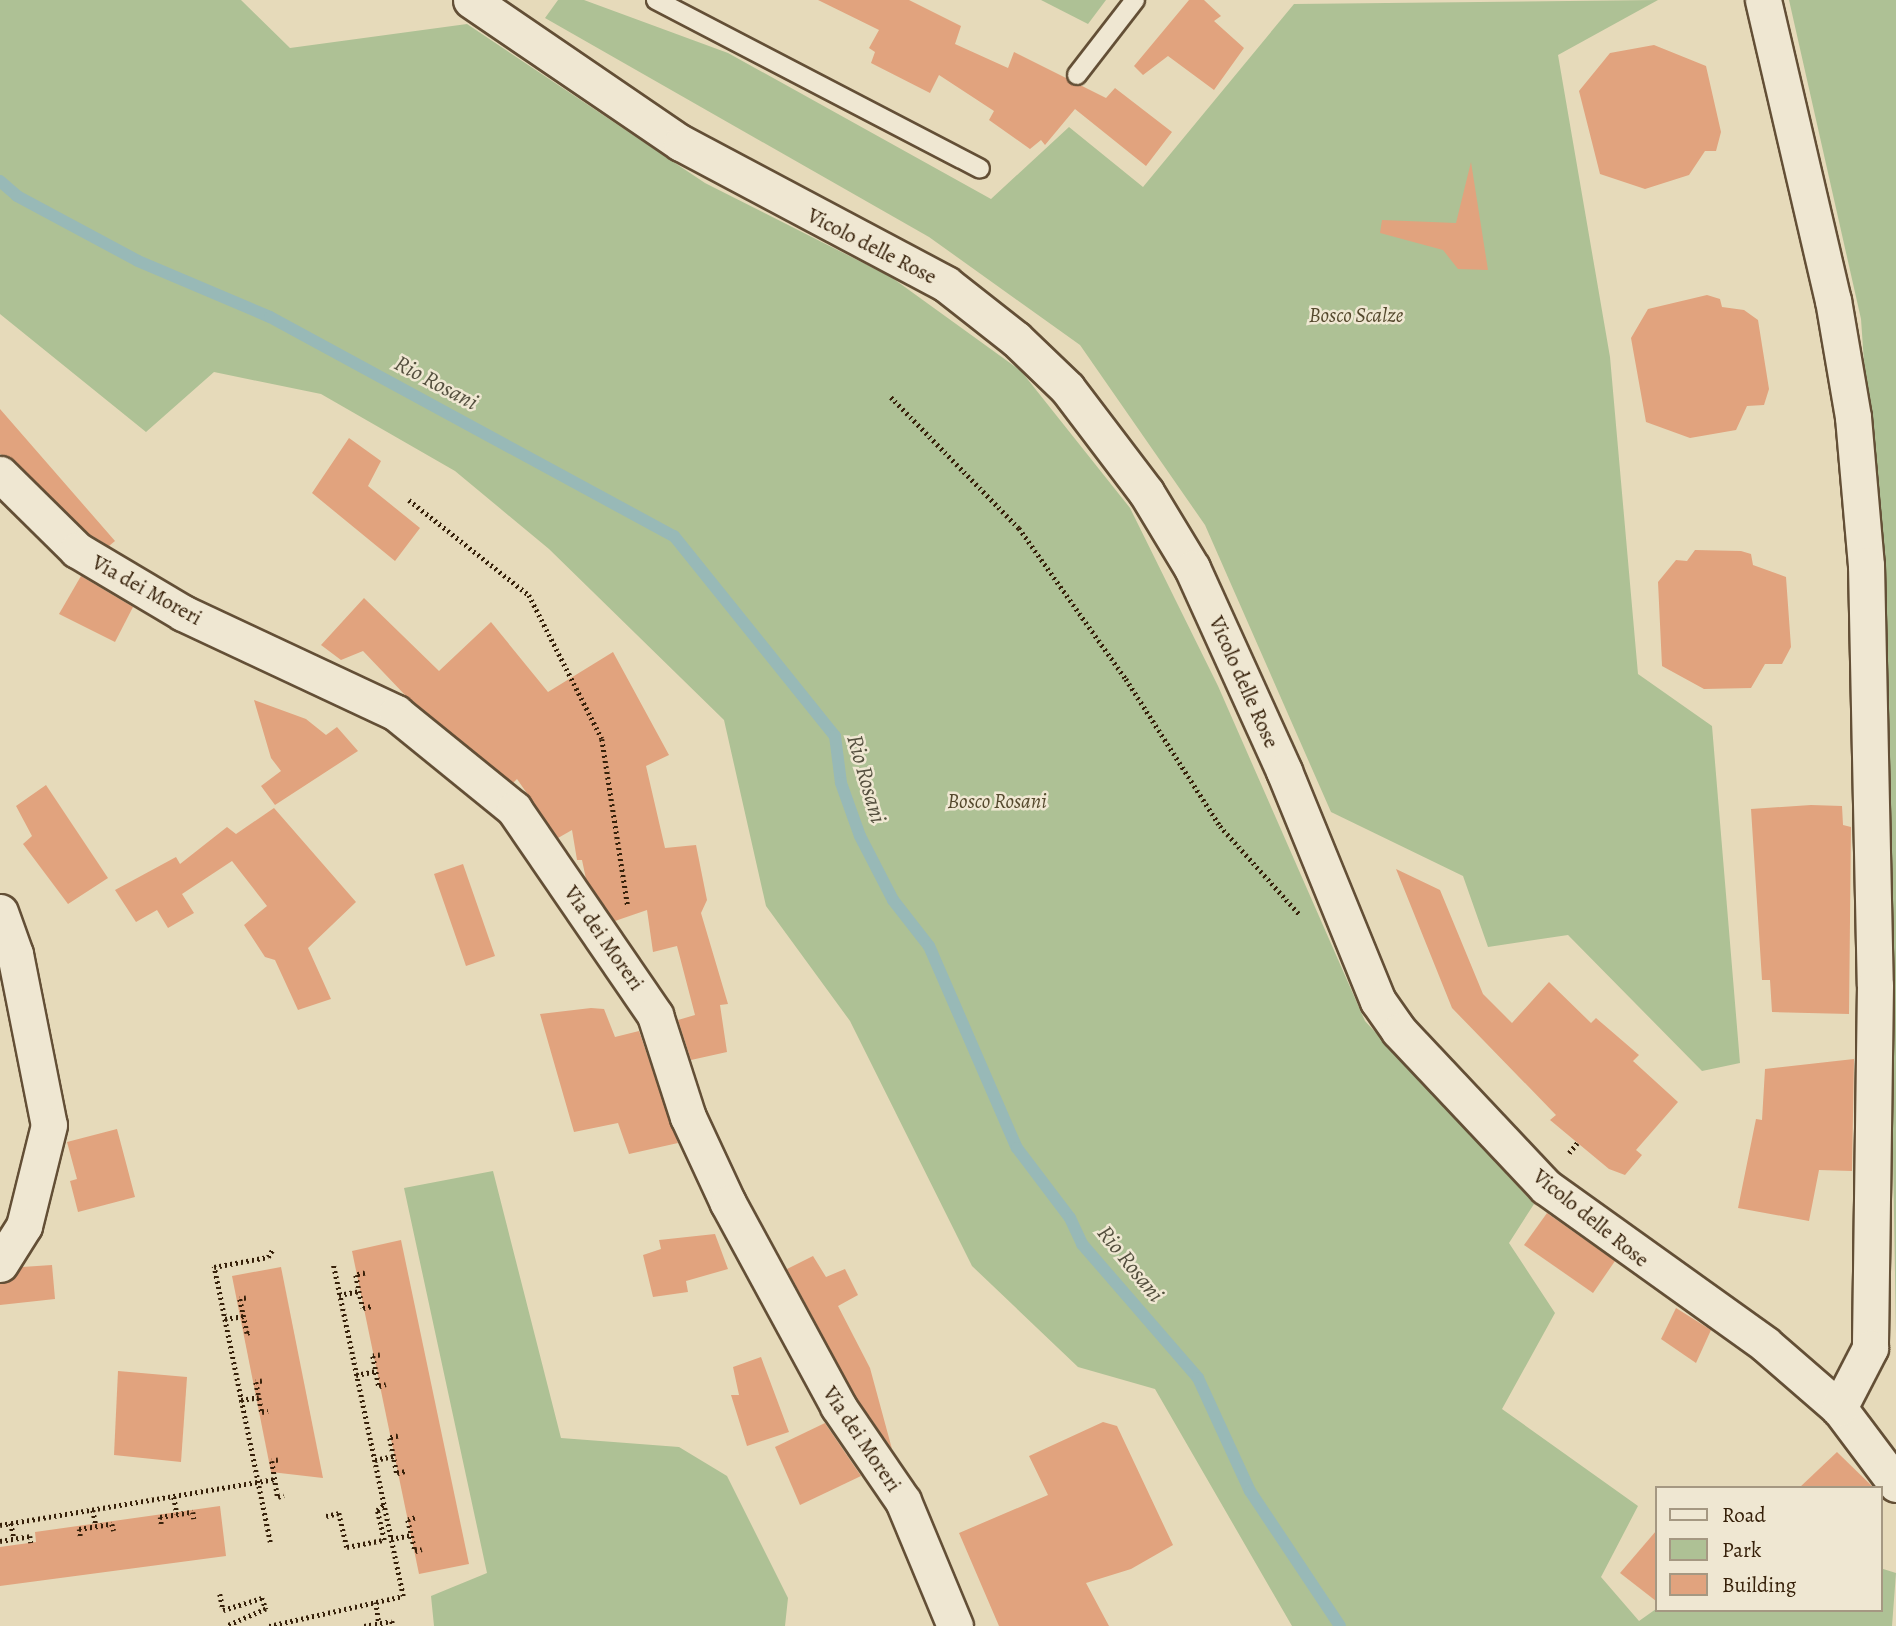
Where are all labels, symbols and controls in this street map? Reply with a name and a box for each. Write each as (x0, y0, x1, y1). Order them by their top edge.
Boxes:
street label: Vicolo delle Rose (803, 203, 941, 289)
park label: Bosco Scalze (1309, 302, 1403, 328)
water label: Rio Rosani (390, 350, 482, 416)
street label: Via dei Moreri (88, 549, 206, 631)
street label: Vicolo delle Rose (1204, 612, 1284, 752)
water label: Rio Rosani (840, 732, 892, 826)
park label: Bosco Rosani (947, 788, 1047, 814)
street label: Via dei Moreri (559, 881, 649, 995)
street label: Vicolo delle Rose (1528, 1164, 1654, 1272)
water label: Rio Rosani (1091, 1220, 1169, 1308)
street label: Via dei Moreri (818, 1382, 906, 1496)
legend (1654, 1486, 1882, 1612)
text: Road (1722, 1501, 1766, 1529)
text: Park (1722, 1536, 1761, 1564)
text: Building (1722, 1571, 1796, 1599)

